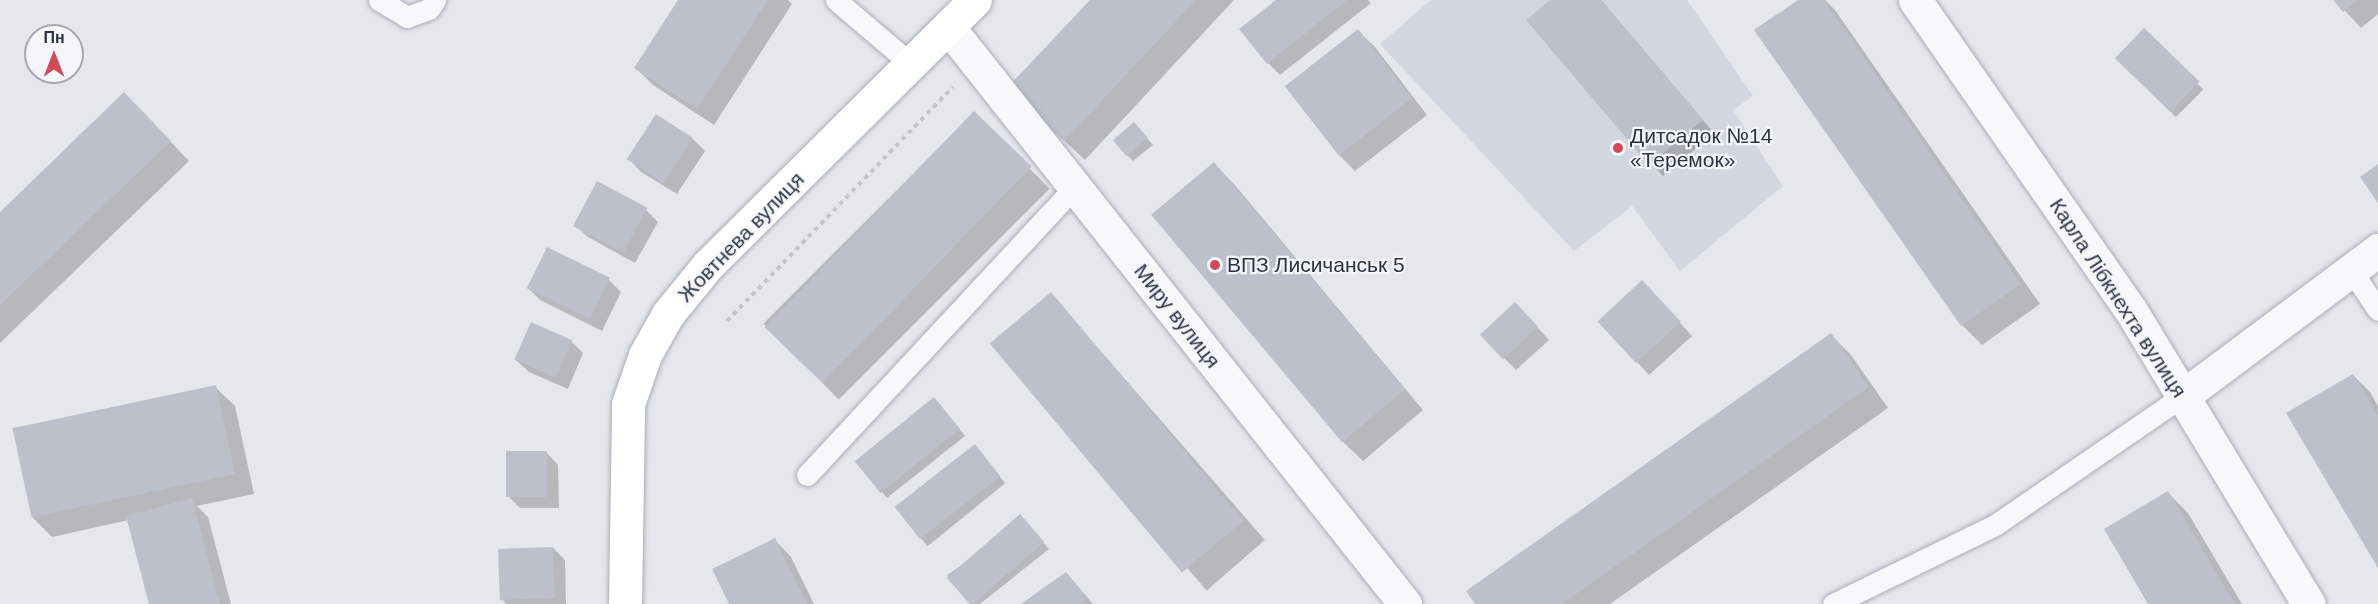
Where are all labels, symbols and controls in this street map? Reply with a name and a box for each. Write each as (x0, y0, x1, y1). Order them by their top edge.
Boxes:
north arrow (24, 24, 84, 84)
text: Пн (43, 29, 65, 46)
place label: Дитсадок №14 «Теремок» (1630, 123, 1772, 173)
marker: Дитсадок №14 «Теремок» (1611, 141, 1625, 155)
street label: Жовтнева вулиця (673, 167, 809, 307)
street label: Карла Лібкнехта вулиця (2044, 194, 2192, 402)
place label: ВПЗ Лисичанськ 5 (1227, 252, 1405, 278)
marker: ВПЗ Лисичанськ 5 (1208, 258, 1222, 272)
street label: Миру вулиця (1129, 259, 1225, 373)

